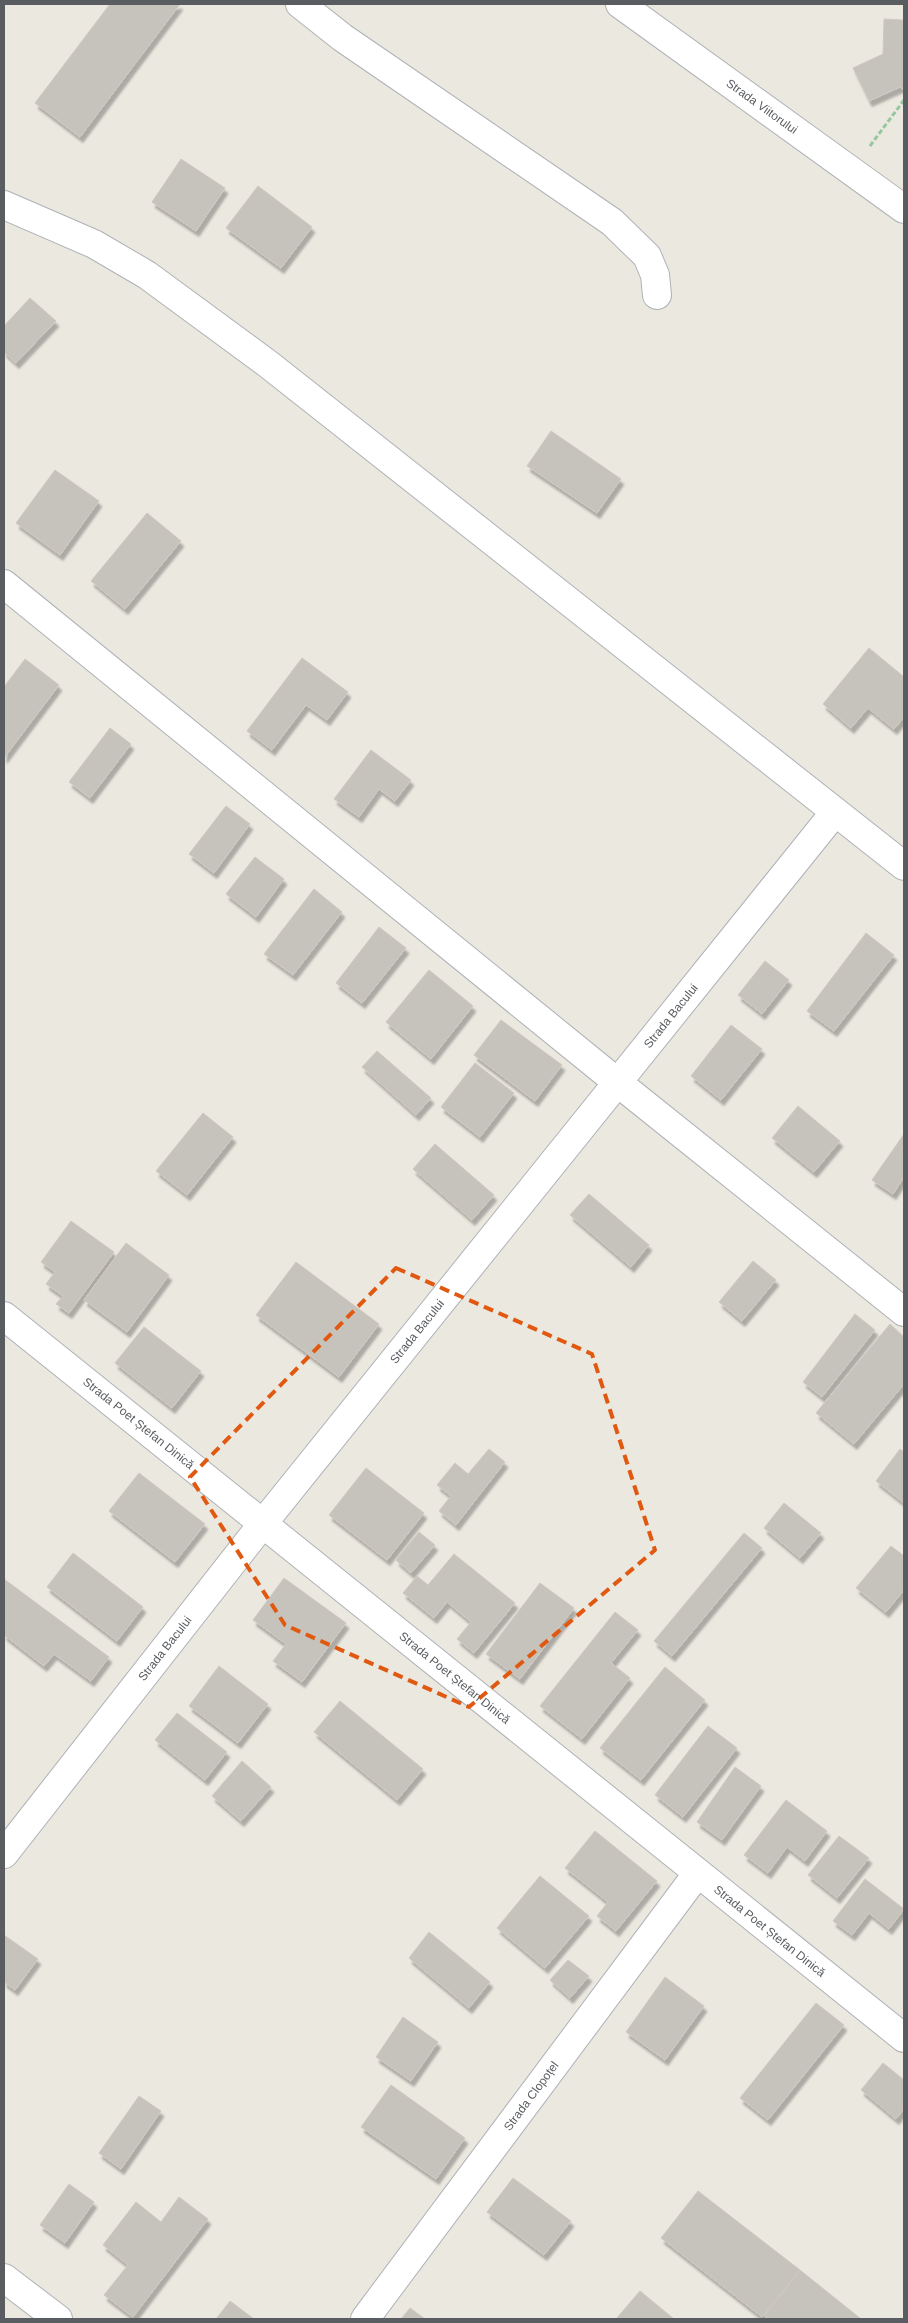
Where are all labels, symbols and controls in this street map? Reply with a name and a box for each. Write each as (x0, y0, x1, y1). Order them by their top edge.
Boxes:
street label: Strada Viitorului (723, 76, 800, 137)
street label: Strada Bacului (641, 981, 701, 1051)
street label: Strada Bacului (387, 1297, 447, 1366)
street label: Strada Poet Ștefan Dinică (80, 1375, 197, 1472)
street label: Strada Bacului (135, 1613, 195, 1684)
street label: Strada Poet Ștefan Dinică (396, 1629, 513, 1727)
street label: Strada Poet Ștefan Dinică (711, 1882, 828, 1980)
street label: Strada Clopoțel (501, 2059, 562, 2134)

